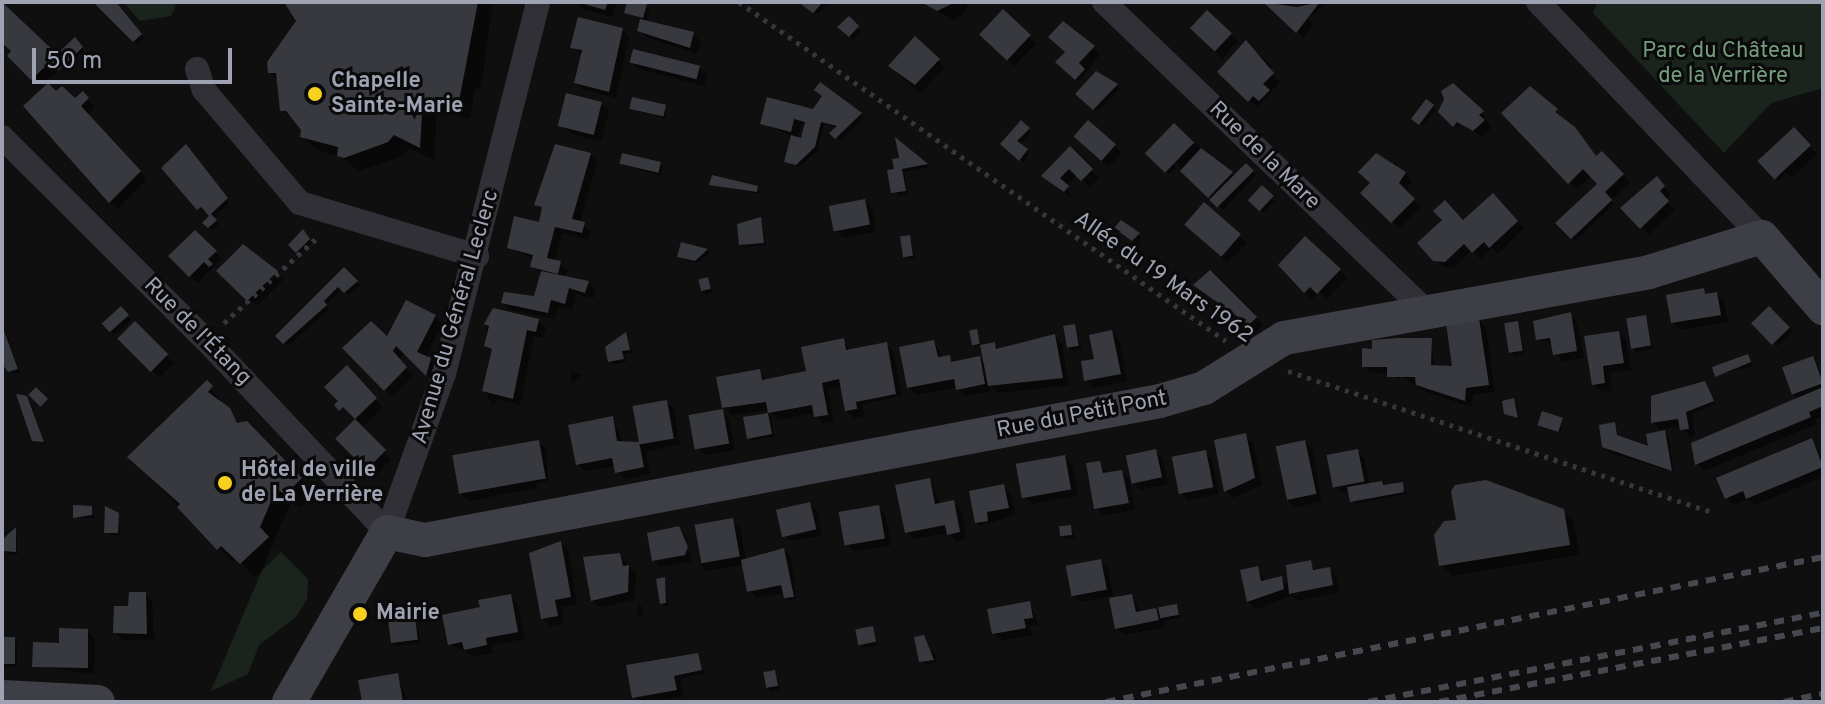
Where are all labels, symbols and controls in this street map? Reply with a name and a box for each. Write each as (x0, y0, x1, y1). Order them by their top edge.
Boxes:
scale bar (36, 32, 236, 82)
park label: Parc du Château de la Verrière (1642, 38, 1804, 90)
text: 50 m (46, 47, 102, 77)
place label: Chapelle Sainte-Marie (331, 68, 463, 120)
marker: Chapelle Sainte-Marie (306, 85, 324, 103)
street label: Rue de la Mare (1203, 96, 1325, 216)
street label: Avenue du Général Leclerc (407, 187, 505, 447)
street label: Allée du 19 Mars 1962 (1068, 206, 1258, 350)
street label: Rue de l'Étang (138, 273, 256, 391)
street label: Rue du Petit Pont (995, 386, 1169, 444)
place label: Hôtel de ville de La Verrière (241, 457, 384, 508)
marker: Hôtel de ville de La Verrière (216, 474, 234, 492)
place label: Mairie (376, 601, 440, 627)
marker: Mairie (351, 605, 369, 623)

